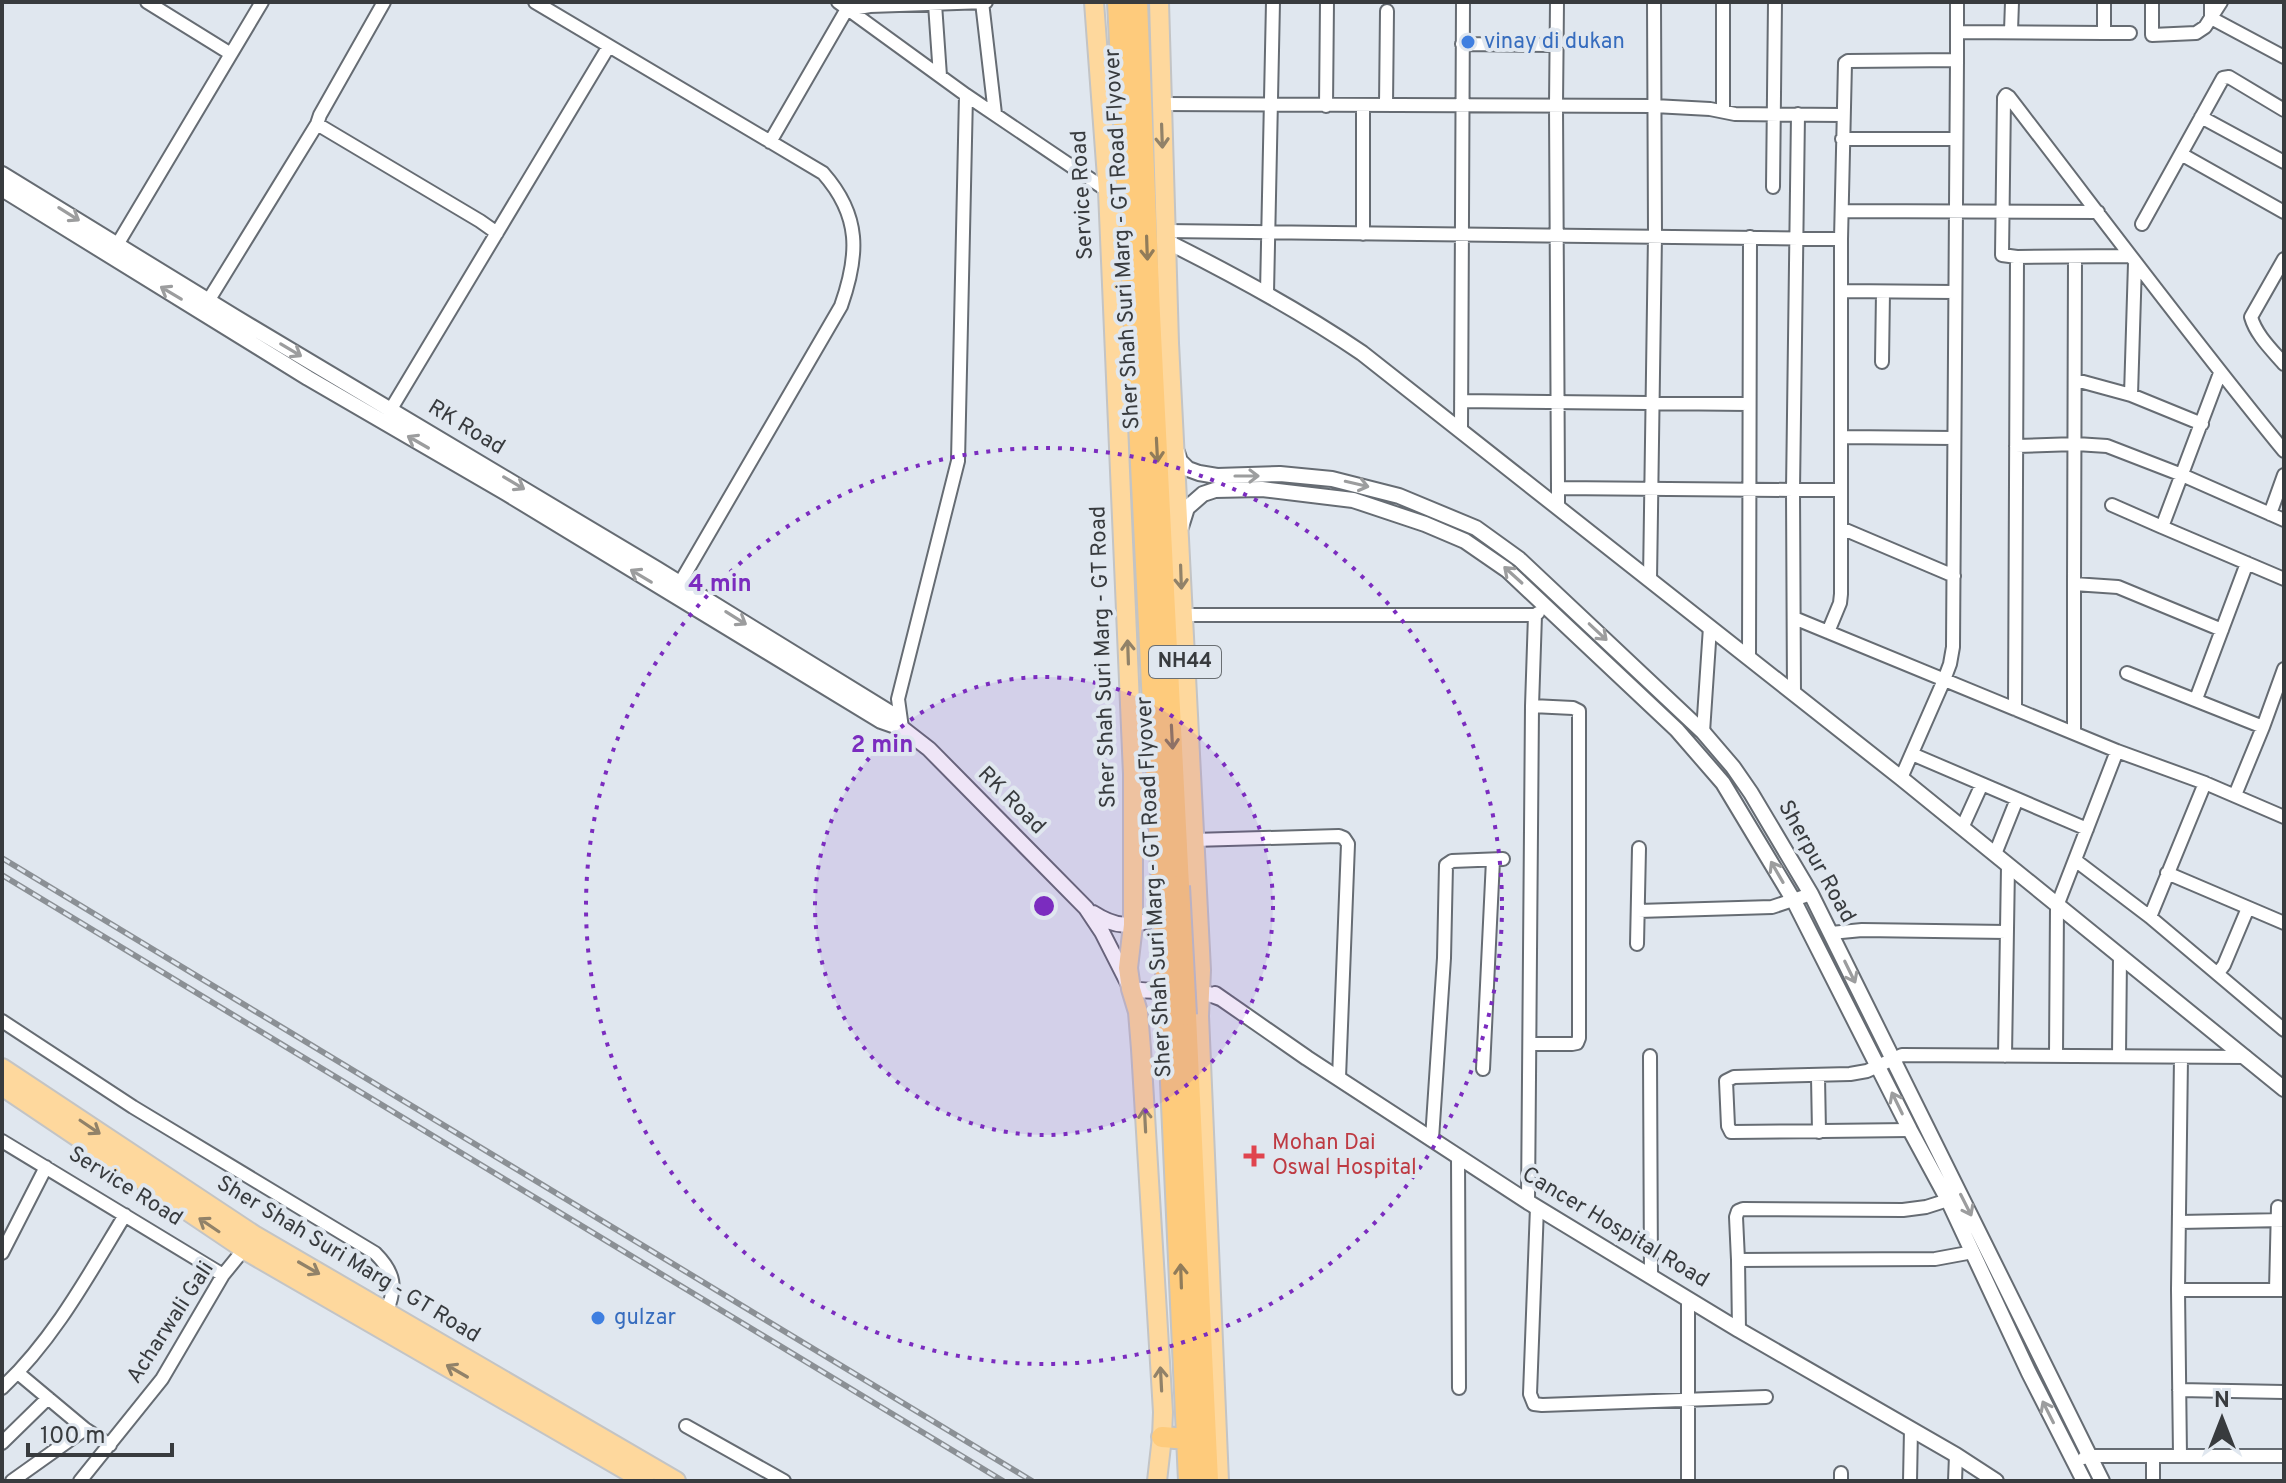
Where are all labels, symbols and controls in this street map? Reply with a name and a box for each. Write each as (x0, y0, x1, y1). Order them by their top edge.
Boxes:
place label: vinay di dukan (1484, 29, 1625, 56)
marker: vinay di dukan (1459, 33, 1477, 51)
street label: Sher Shah Suri Marg - GT Road Flyover (1100, 47, 1146, 430)
one-way arrow (1155, 122, 1170, 149)
street label: Service Road (1066, 130, 1100, 260)
one-way arrow (57, 207, 80, 223)
one-way arrow (1140, 234, 1155, 261)
one-way arrow (160, 285, 182, 302)
one-way arrow (279, 342, 302, 358)
street label: RK Road (423, 394, 509, 462)
one-way arrow (407, 434, 430, 450)
one-way arrow (1150, 436, 1165, 463)
one-way arrow (1233, 468, 1260, 483)
one-way arrow (502, 475, 525, 491)
one-way arrow (1343, 477, 1369, 492)
street label: Sher Shah Suri Marg - GT Road (1085, 505, 1123, 809)
one-way arrow (1174, 563, 1189, 590)
one-way arrow (1503, 566, 1523, 585)
one-way arrow (630, 568, 653, 584)
text: 4 min (688, 570, 752, 600)
one-way arrow (724, 610, 747, 626)
one-way arrow (1588, 623, 1608, 642)
one-way arrow (1121, 639, 1136, 666)
road number: NH44 (1149, 646, 1221, 678)
street label: Sher Shah Suri Marg - GT Road Flyover (1132, 695, 1178, 1078)
one-way arrow (1165, 724, 1180, 750)
text: 2 min (851, 731, 913, 761)
street label: RK Road (971, 761, 1051, 841)
street label: Sherpur Road (1771, 796, 1861, 928)
one-way arrow (1769, 861, 1785, 884)
centre of rings (1030, 892, 1058, 920)
one-way arrow (1843, 960, 1858, 984)
one-way arrow (1889, 1091, 1904, 1115)
one-way arrow (1137, 1107, 1152, 1134)
one-way arrow (79, 1119, 101, 1135)
place label: Mohan Dai Oswal Hospital (1272, 1130, 1417, 1182)
street label: Service Road (63, 1141, 187, 1233)
marker: Mohan Dai Oswal Hospital (1243, 1145, 1265, 1167)
street label: Cancer Hospital Road (1517, 1162, 1713, 1294)
street label: Sher Shah Suri Marg - GT Road (211, 1170, 485, 1350)
one-way arrow (1959, 1192, 1975, 1216)
one-way arrow (198, 1217, 220, 1233)
street label: Acharwali Gali (121, 1257, 221, 1389)
one-way arrow (297, 1260, 320, 1276)
one-way arrow (1173, 1263, 1188, 1290)
place label: gulzar (614, 1305, 677, 1332)
marker: gulzar (589, 1309, 607, 1327)
one-way arrow (446, 1363, 469, 1379)
one-way arrow (1154, 1366, 1169, 1393)
north arrow (2182, 1379, 2262, 1459)
text: N (2214, 1388, 2230, 1415)
one-way arrow (2040, 1400, 2056, 1424)
scale bar (28, 1407, 172, 1457)
text: 100 m (40, 1422, 106, 1452)

